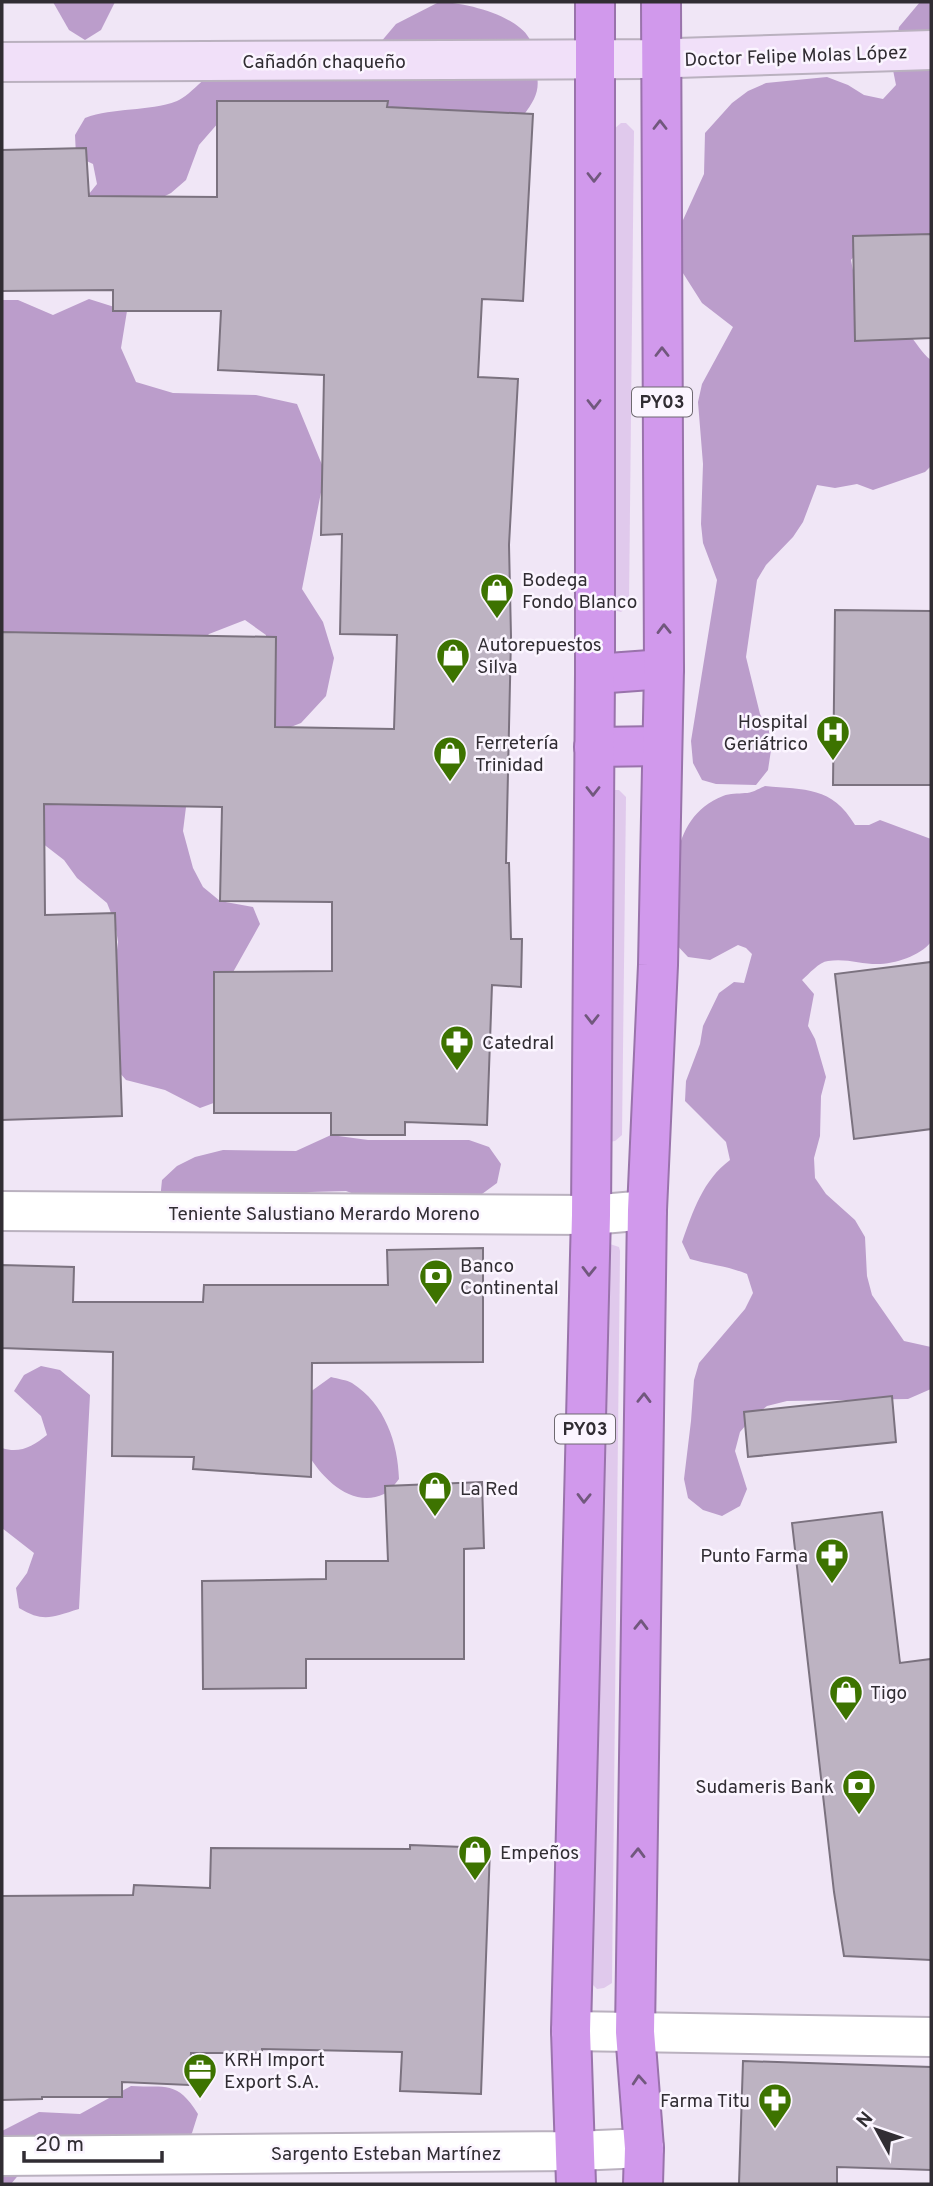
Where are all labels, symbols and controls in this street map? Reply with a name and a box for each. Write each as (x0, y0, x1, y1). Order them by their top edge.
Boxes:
street label: Doctor Felipe Molas López (684, 41, 908, 73)
street label: Cañadón chaqueño (242, 51, 406, 75)
one-way arrow (652, 119, 668, 129)
one-way arrow (586, 172, 602, 183)
one-way arrow (654, 346, 670, 357)
road number: PY03 (632, 388, 692, 416)
one-way arrow (586, 400, 602, 410)
place label: Bodega Fondo Blanco (522, 569, 637, 615)
shop icon: Bodega Fondo Blanco (478, 571, 516, 620)
one-way arrow (656, 623, 671, 634)
place label: Autorepuestos Silva (477, 634, 602, 680)
shop icon: Autorepuestos Silva (434, 636, 472, 685)
place label: Hospital Geriátrico (724, 711, 808, 757)
hospital icon: Hospital Geriátrico (814, 713, 852, 762)
place label: Ferretería Trinidad (475, 732, 558, 778)
shop icon: Ferretería Trinidad (431, 734, 469, 783)
one-way arrow (586, 786, 601, 797)
one-way arrow (584, 1014, 600, 1025)
pharmacy icon: Catedral (438, 1023, 476, 1072)
place label: Catedral (482, 1032, 554, 1056)
street label: Teniente Salustiano Merardo Moreno (168, 1203, 480, 1227)
place label: Banco Continental (460, 1255, 559, 1301)
bank icon: Banco Continental (417, 1257, 455, 1306)
one-way arrow (581, 1266, 597, 1277)
one-way arrow (636, 1392, 652, 1403)
road number: PY03 (555, 1414, 615, 1444)
shop icon: La Red (416, 1469, 454, 1518)
place label: La Red (460, 1478, 518, 1502)
one-way arrow (576, 1493, 591, 1504)
pharmacy icon: Punto Farma (813, 1536, 851, 1585)
place label: Punto Farma (700, 1545, 808, 1569)
one-way arrow (633, 1620, 649, 1630)
shop icon: Tigo (827, 1673, 865, 1722)
place label: Tigo (870, 1682, 907, 1706)
bank icon: Sudameris Bank (840, 1767, 878, 1816)
place label: Sudameris Bank (695, 1776, 834, 1800)
shop icon: Empeños (456, 1833, 494, 1882)
place label: Empeños (500, 1842, 579, 1866)
one-way arrow (630, 1847, 645, 1858)
place label: KRH Import Export S.A. (224, 2049, 325, 2095)
office icon: KRH Import Export S.A. (181, 2051, 219, 2100)
one-way arrow (631, 2075, 646, 2086)
pharmacy icon: Farma Titu (756, 2081, 794, 2130)
place label: Farma Titu (660, 2090, 750, 2114)
north arrow (842, 2095, 912, 2165)
text: N (852, 2107, 879, 2133)
scale bar (24, 2120, 163, 2164)
text: 20 m (35, 2132, 84, 2159)
street label: Sargento Esteban Martínez (271, 2143, 501, 2167)

